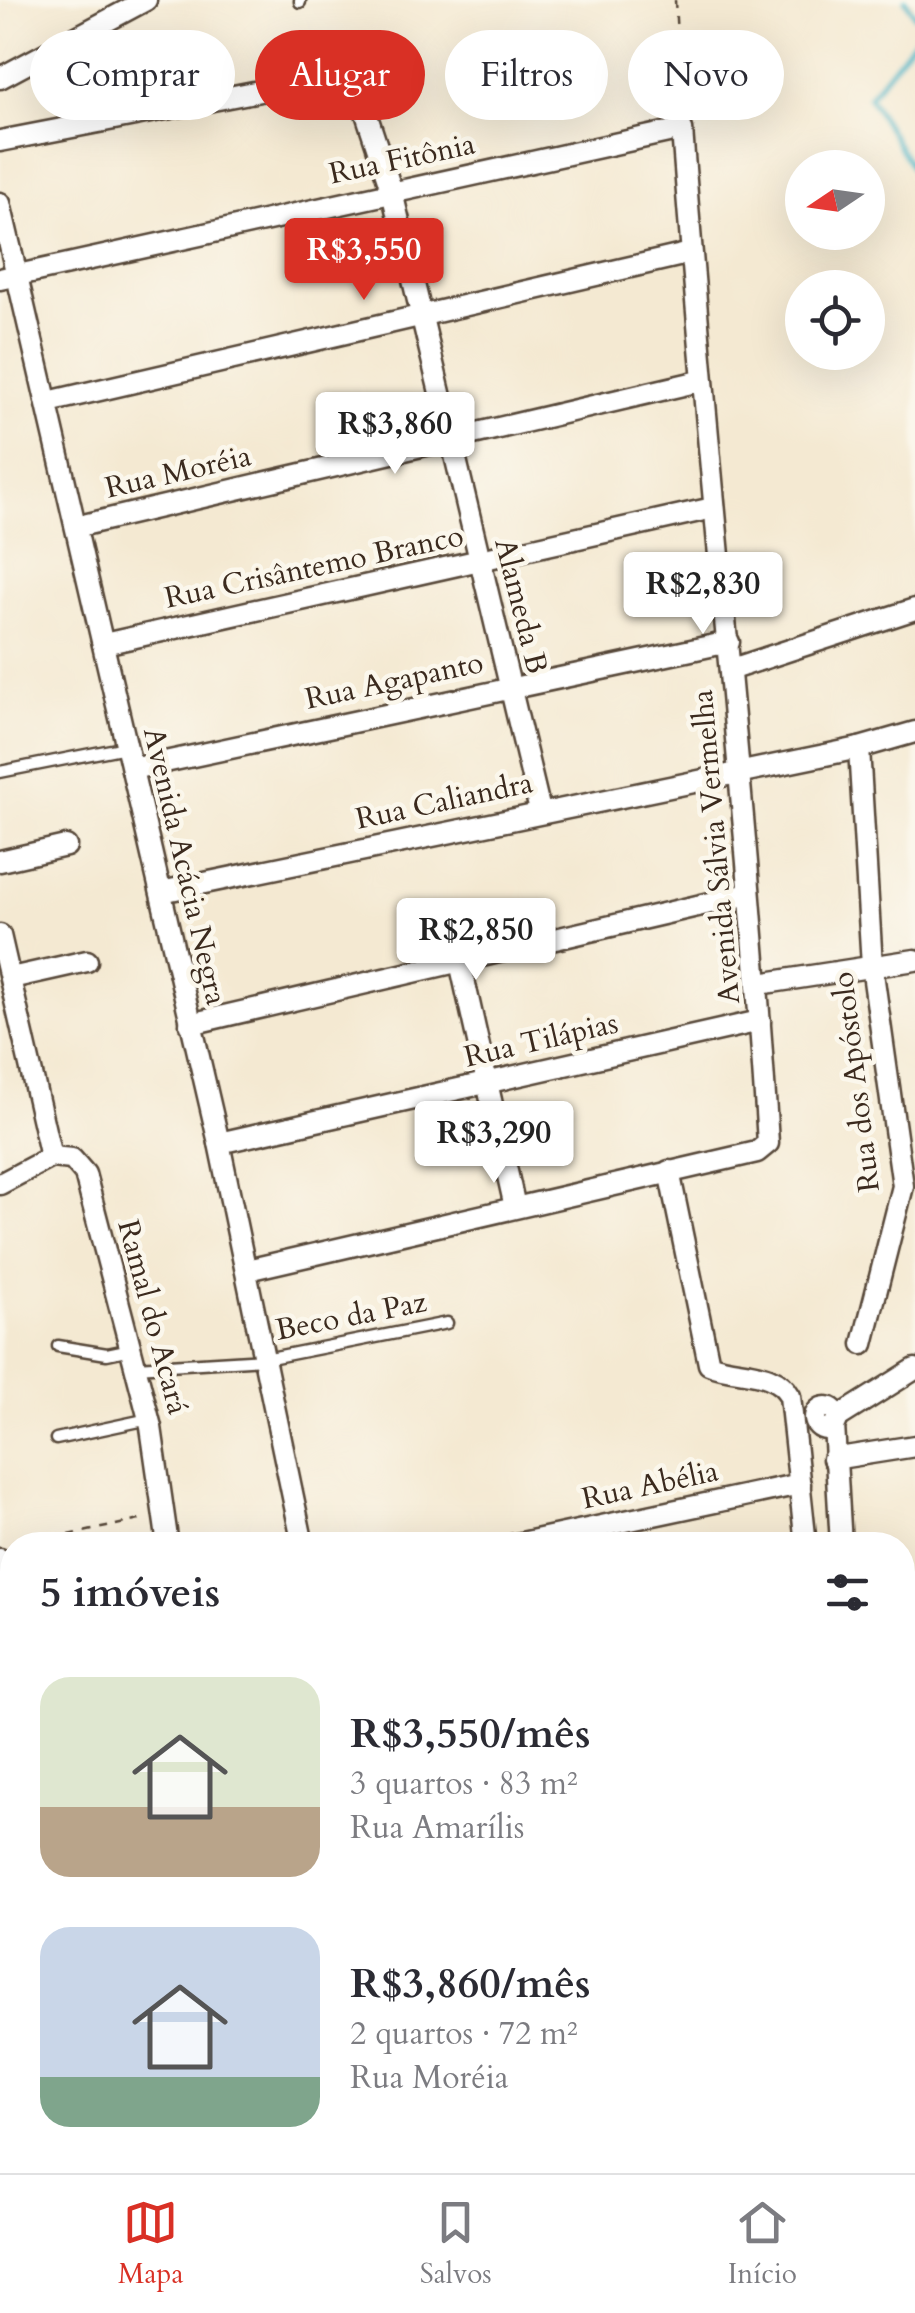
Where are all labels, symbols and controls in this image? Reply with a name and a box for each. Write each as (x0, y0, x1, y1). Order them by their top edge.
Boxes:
chip: Comprar (30, 30, 235, 120)
chip: Alugar (255, 30, 425, 120)
chip: Filtros (445, 30, 608, 120)
chip: Novo (628, 30, 784, 120)
street label: Rua Fitônia (325, 124, 479, 194)
north arrow (785, 150, 885, 250)
map controls (785, 150, 885, 370)
pin: R$3,550 (272, 218, 456, 303)
text: R$3,550 (307, 228, 421, 272)
button: locate (785, 270, 885, 370)
pin: R$3,860 (303, 392, 487, 477)
text: R$3,860 (338, 402, 452, 446)
street label: Rua Moréia (101, 435, 255, 509)
street label: Rua Crisântemo Branco (161, 515, 467, 619)
street label: Alameda B (484, 534, 558, 678)
pin: R$2,830 (611, 552, 795, 637)
text: R$2,830 (646, 562, 760, 606)
street label: Rua Agapanto (301, 642, 487, 720)
street label: Avenida Sálvia Vermelha (682, 688, 750, 1006)
street label: Avenida Acácia Negra (133, 723, 237, 1009)
street label: Rua Caliandra (352, 762, 536, 840)
pin: R$2,850 (384, 898, 568, 983)
text: R$2,850 (419, 908, 533, 952)
street label: Rua dos Apóstolo (822, 969, 890, 1195)
street label: Rua Tilápias (460, 1002, 622, 1078)
pin: R$3,290 (402, 1101, 586, 1186)
text: R$3,290 (437, 1111, 551, 1155)
street label: Ramal do Acará (107, 1215, 199, 1419)
street label: Beco da Paz (272, 1281, 431, 1351)
street label: Rua Abélia (578, 1451, 722, 1519)
text: 5 imóveis (40, 1564, 220, 1621)
icon: filters (820, 1565, 875, 1620)
text: R$3,550/mês (350, 1705, 591, 1762)
icon: home (120, 1717, 240, 1837)
text: 3 quartos · 83 m² (350, 1762, 578, 1806)
text: Rua Amarílis (350, 1806, 524, 1850)
text: R$3,860/mês (350, 1955, 591, 2012)
icon: home (120, 1967, 240, 2087)
text: 2 quartos · 72 m² (350, 2012, 578, 2056)
text: Rua Moréia (350, 2056, 509, 2100)
tab: Mapa (118, 2195, 184, 2293)
tab: Salvos (420, 2195, 492, 2293)
tab: Início (728, 2195, 797, 2293)

